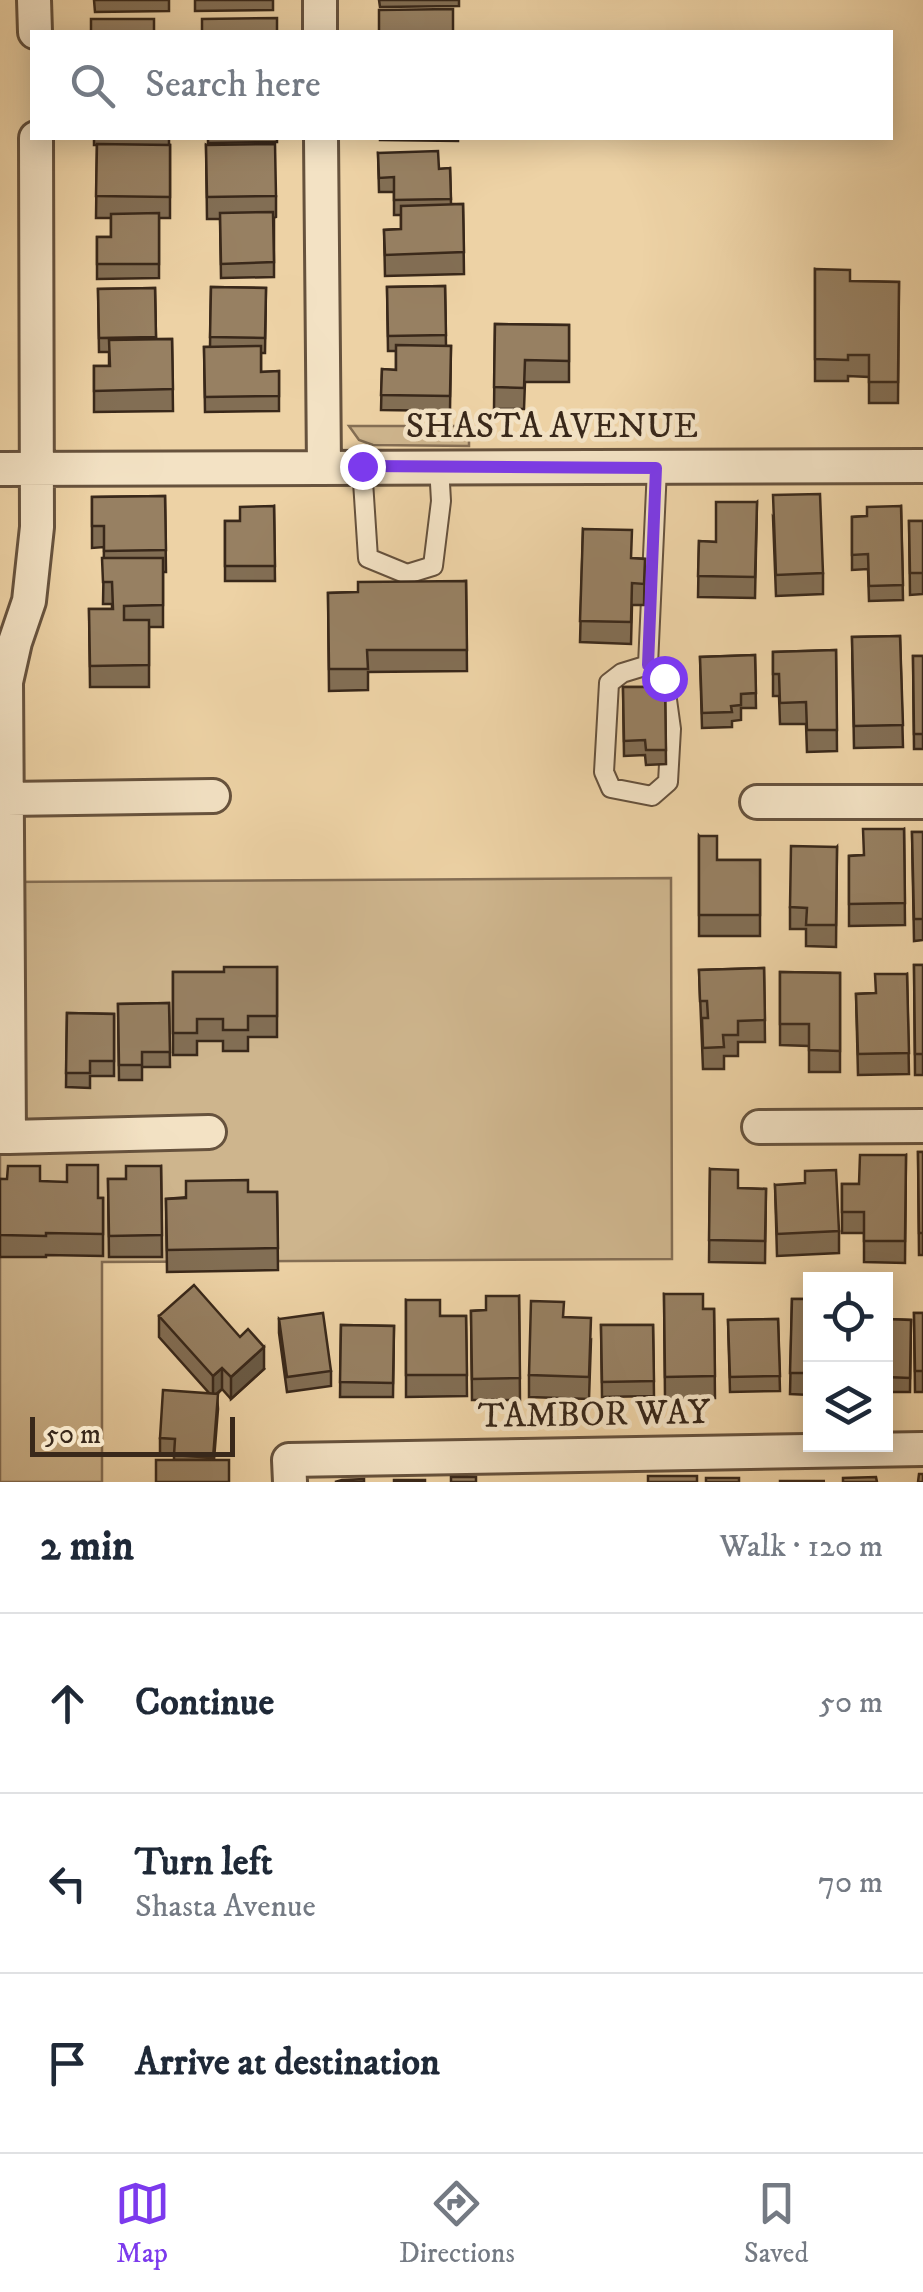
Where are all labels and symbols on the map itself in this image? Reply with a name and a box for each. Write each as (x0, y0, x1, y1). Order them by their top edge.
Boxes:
street label: SHASTA AVENUE (406, 405, 698, 449)
route end (340, 444, 386, 490)
route start (642, 656, 688, 702)
street label: TAMBOR WAY (478, 1391, 711, 1439)
scale bar (30, 1412, 235, 1456)

